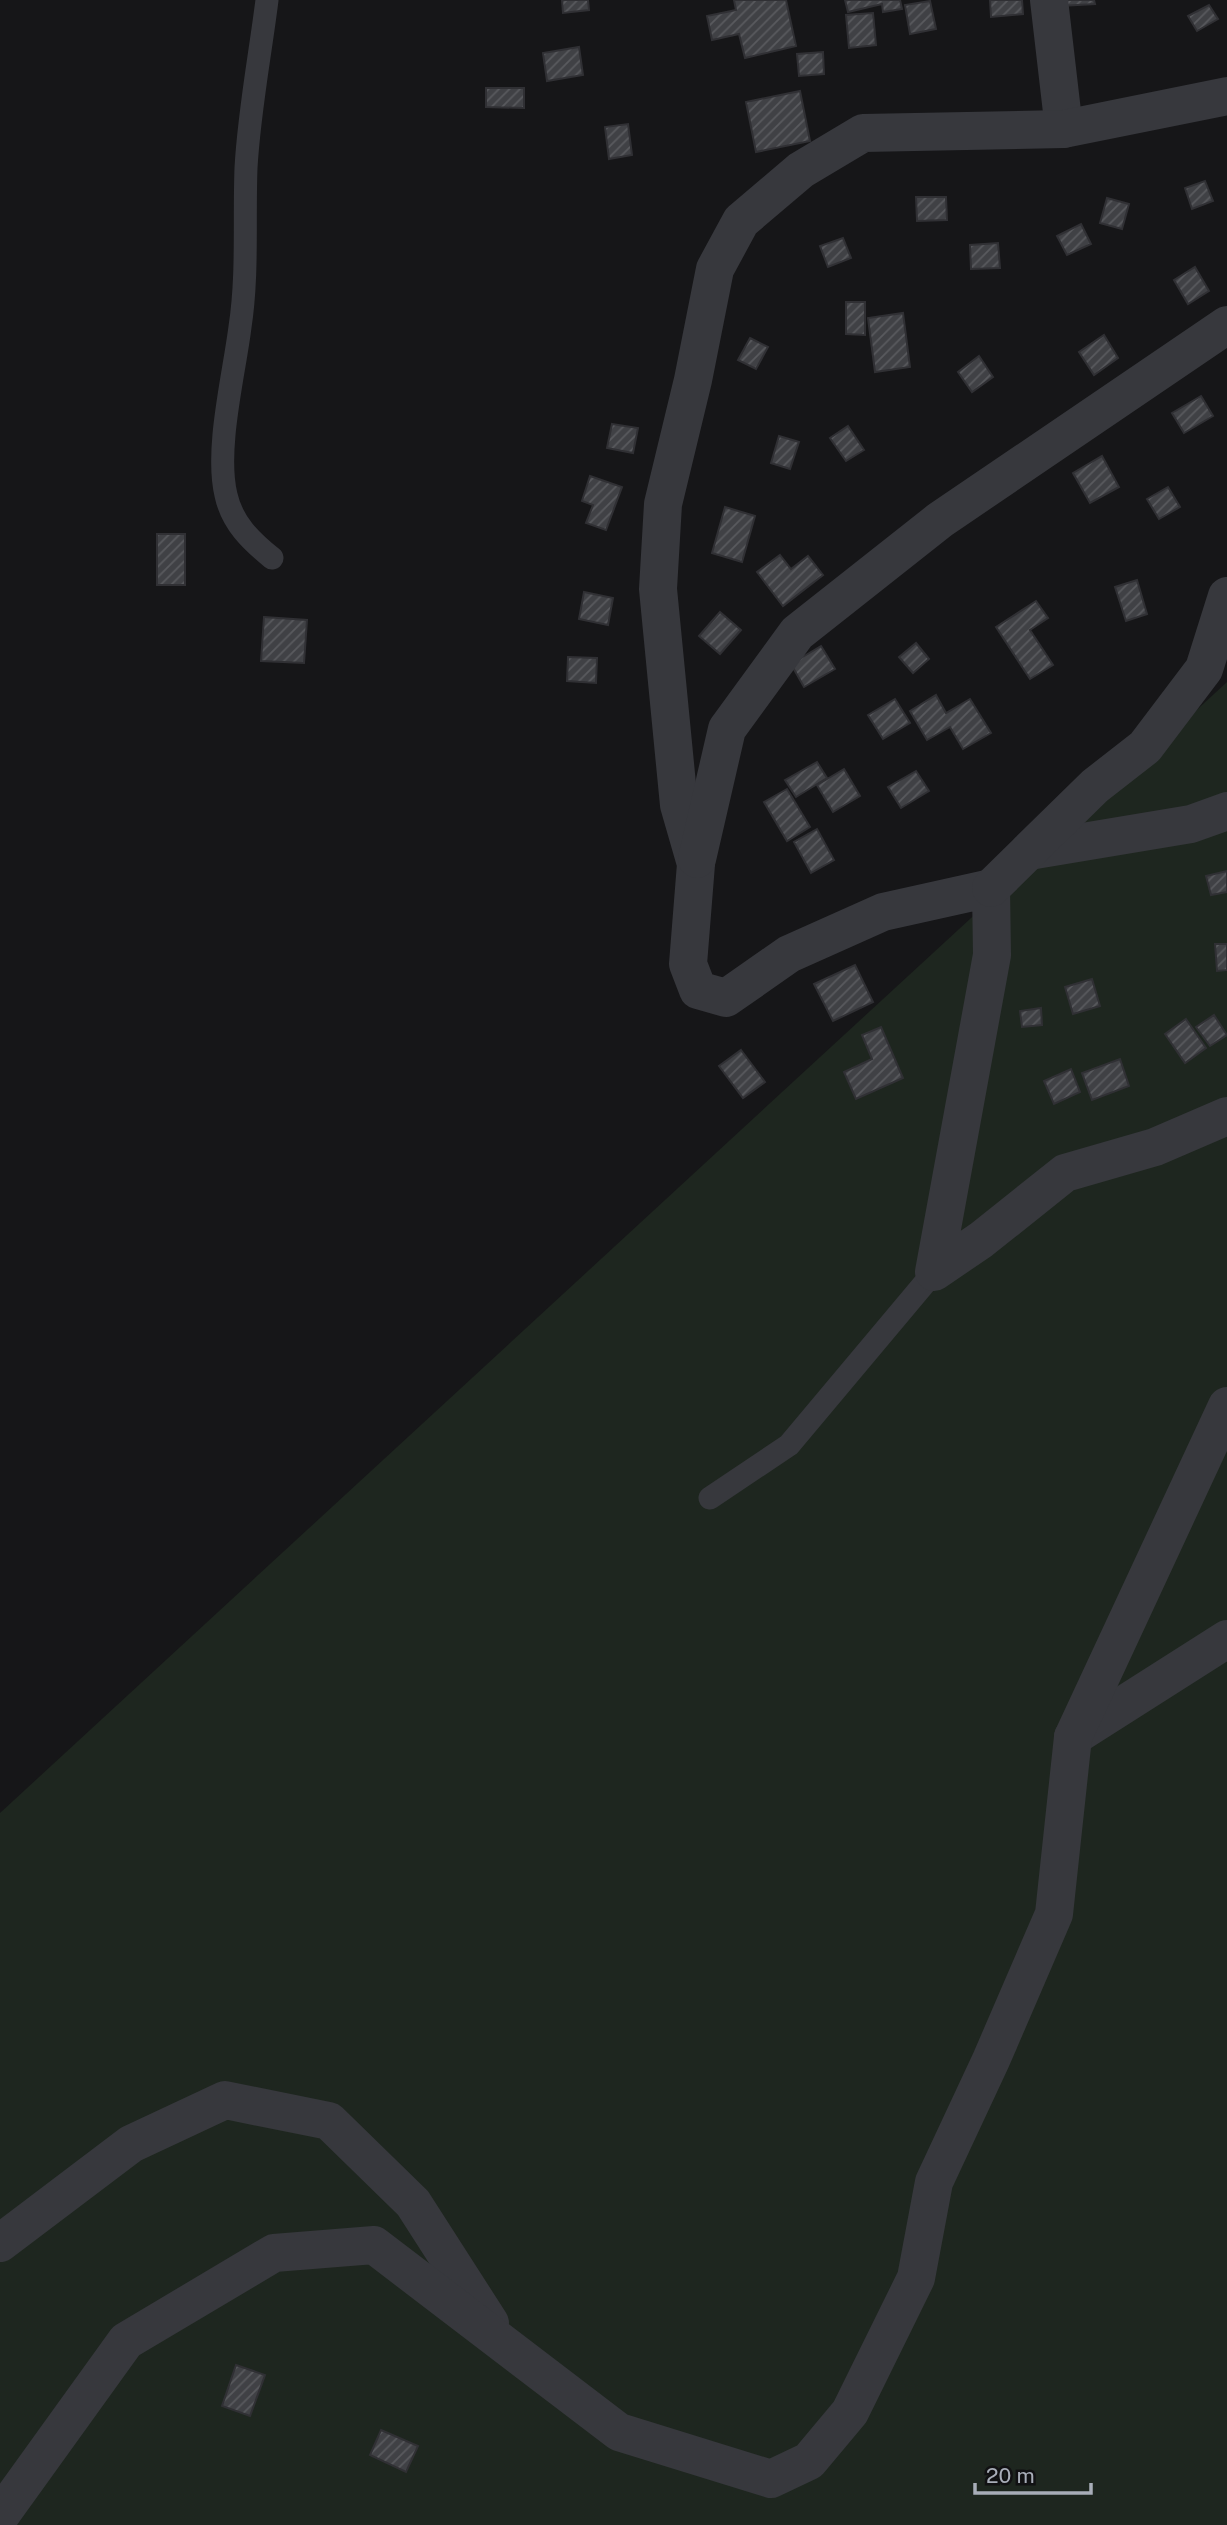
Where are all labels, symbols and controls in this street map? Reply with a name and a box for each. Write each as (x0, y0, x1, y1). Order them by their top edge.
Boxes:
scale bar (975, 2452, 1090, 2496)
text: 20 m (986, 2463, 1035, 2488)

